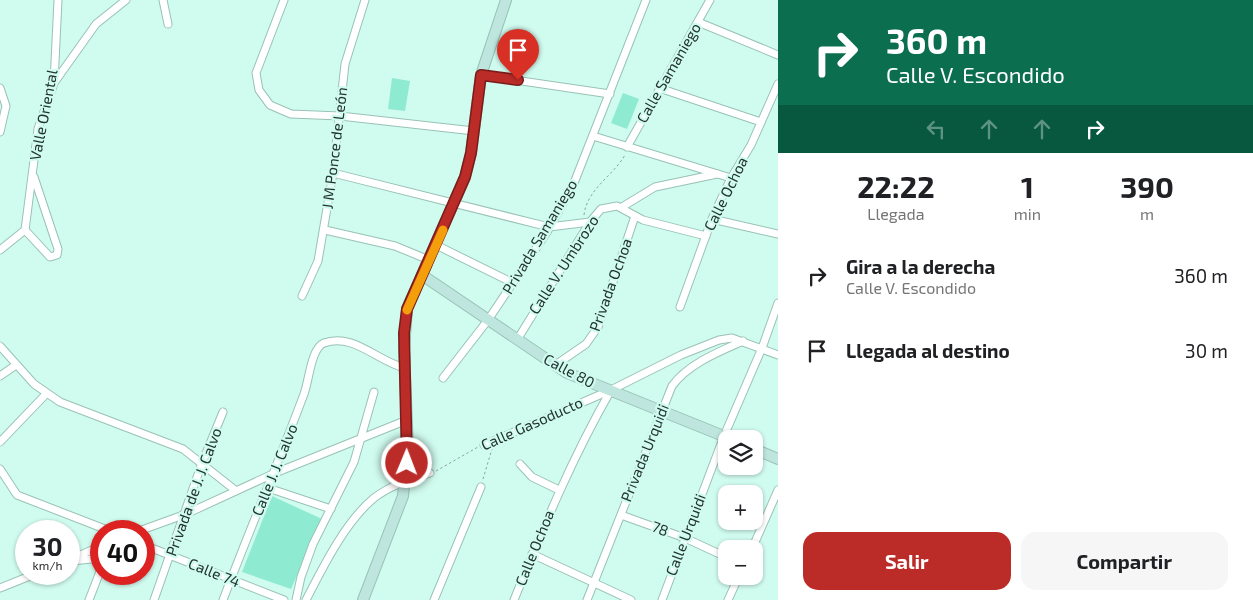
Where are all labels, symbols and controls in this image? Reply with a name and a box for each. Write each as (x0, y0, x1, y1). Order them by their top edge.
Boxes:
street label: Calle Samaniego (632, 19, 704, 126)
text: 360 m (886, 19, 987, 61)
icon: right (803, 20, 868, 85)
pin (497, 29, 539, 80)
icon: arrive (504, 36, 532, 64)
text: Calle V. Escondido (886, 61, 1065, 87)
street label: Valle Oriental (25, 67, 61, 162)
street label: J M Ponce de León (318, 86, 350, 210)
icon: left (922, 115, 950, 143)
icon: ahead (975, 115, 1003, 143)
icon: ahead (1028, 115, 1056, 143)
icon: right (1081, 115, 1109, 143)
street label: Calle Ochoa (699, 154, 751, 233)
text: 22:22 (857, 168, 935, 204)
text: 1 (1021, 168, 1034, 204)
text: 390 (1120, 168, 1174, 204)
street label: Privada Samaniego (498, 176, 580, 297)
text: Llegada (867, 204, 924, 223)
text: min (1014, 204, 1041, 223)
text: m (1140, 204, 1154, 223)
street label: Calle V. Umbrozo (525, 212, 602, 317)
street label: Privada Ochoa (585, 236, 635, 334)
text: Gira a la derecha (846, 255, 995, 278)
icon: right (803, 262, 831, 290)
text: 360 m (1174, 264, 1228, 287)
text: Calle V. Escondido (846, 278, 976, 297)
icon: arrive (803, 337, 831, 365)
text: Llegada al destino (846, 339, 1010, 362)
text: 30 m (1185, 339, 1228, 362)
street label: Calle 80 (541, 349, 598, 391)
street label: Calle Gasoducto (478, 393, 585, 454)
street label: Privada Urquidi (616, 401, 672, 504)
street label: Calle J. J. Calvo (247, 421, 301, 518)
street label: Privada de J. J. Calvo (161, 425, 225, 558)
map controls (718, 430, 763, 585)
button: layers (718, 430, 763, 475)
position arrow (380, 436, 432, 488)
button: + (718, 485, 763, 530)
street label: Calle Urquidi (661, 491, 709, 578)
street label: Calle Ochoa (511, 507, 557, 588)
street label: 78 (649, 517, 671, 539)
speed limit sign: 40 (90, 520, 155, 585)
text: 30 (33, 531, 62, 561)
button: Salir (803, 532, 1011, 590)
button: Compartir (1021, 532, 1228, 590)
button: − (718, 540, 763, 585)
street label: Calle 74 (186, 554, 243, 591)
text: km/h (33, 558, 62, 572)

